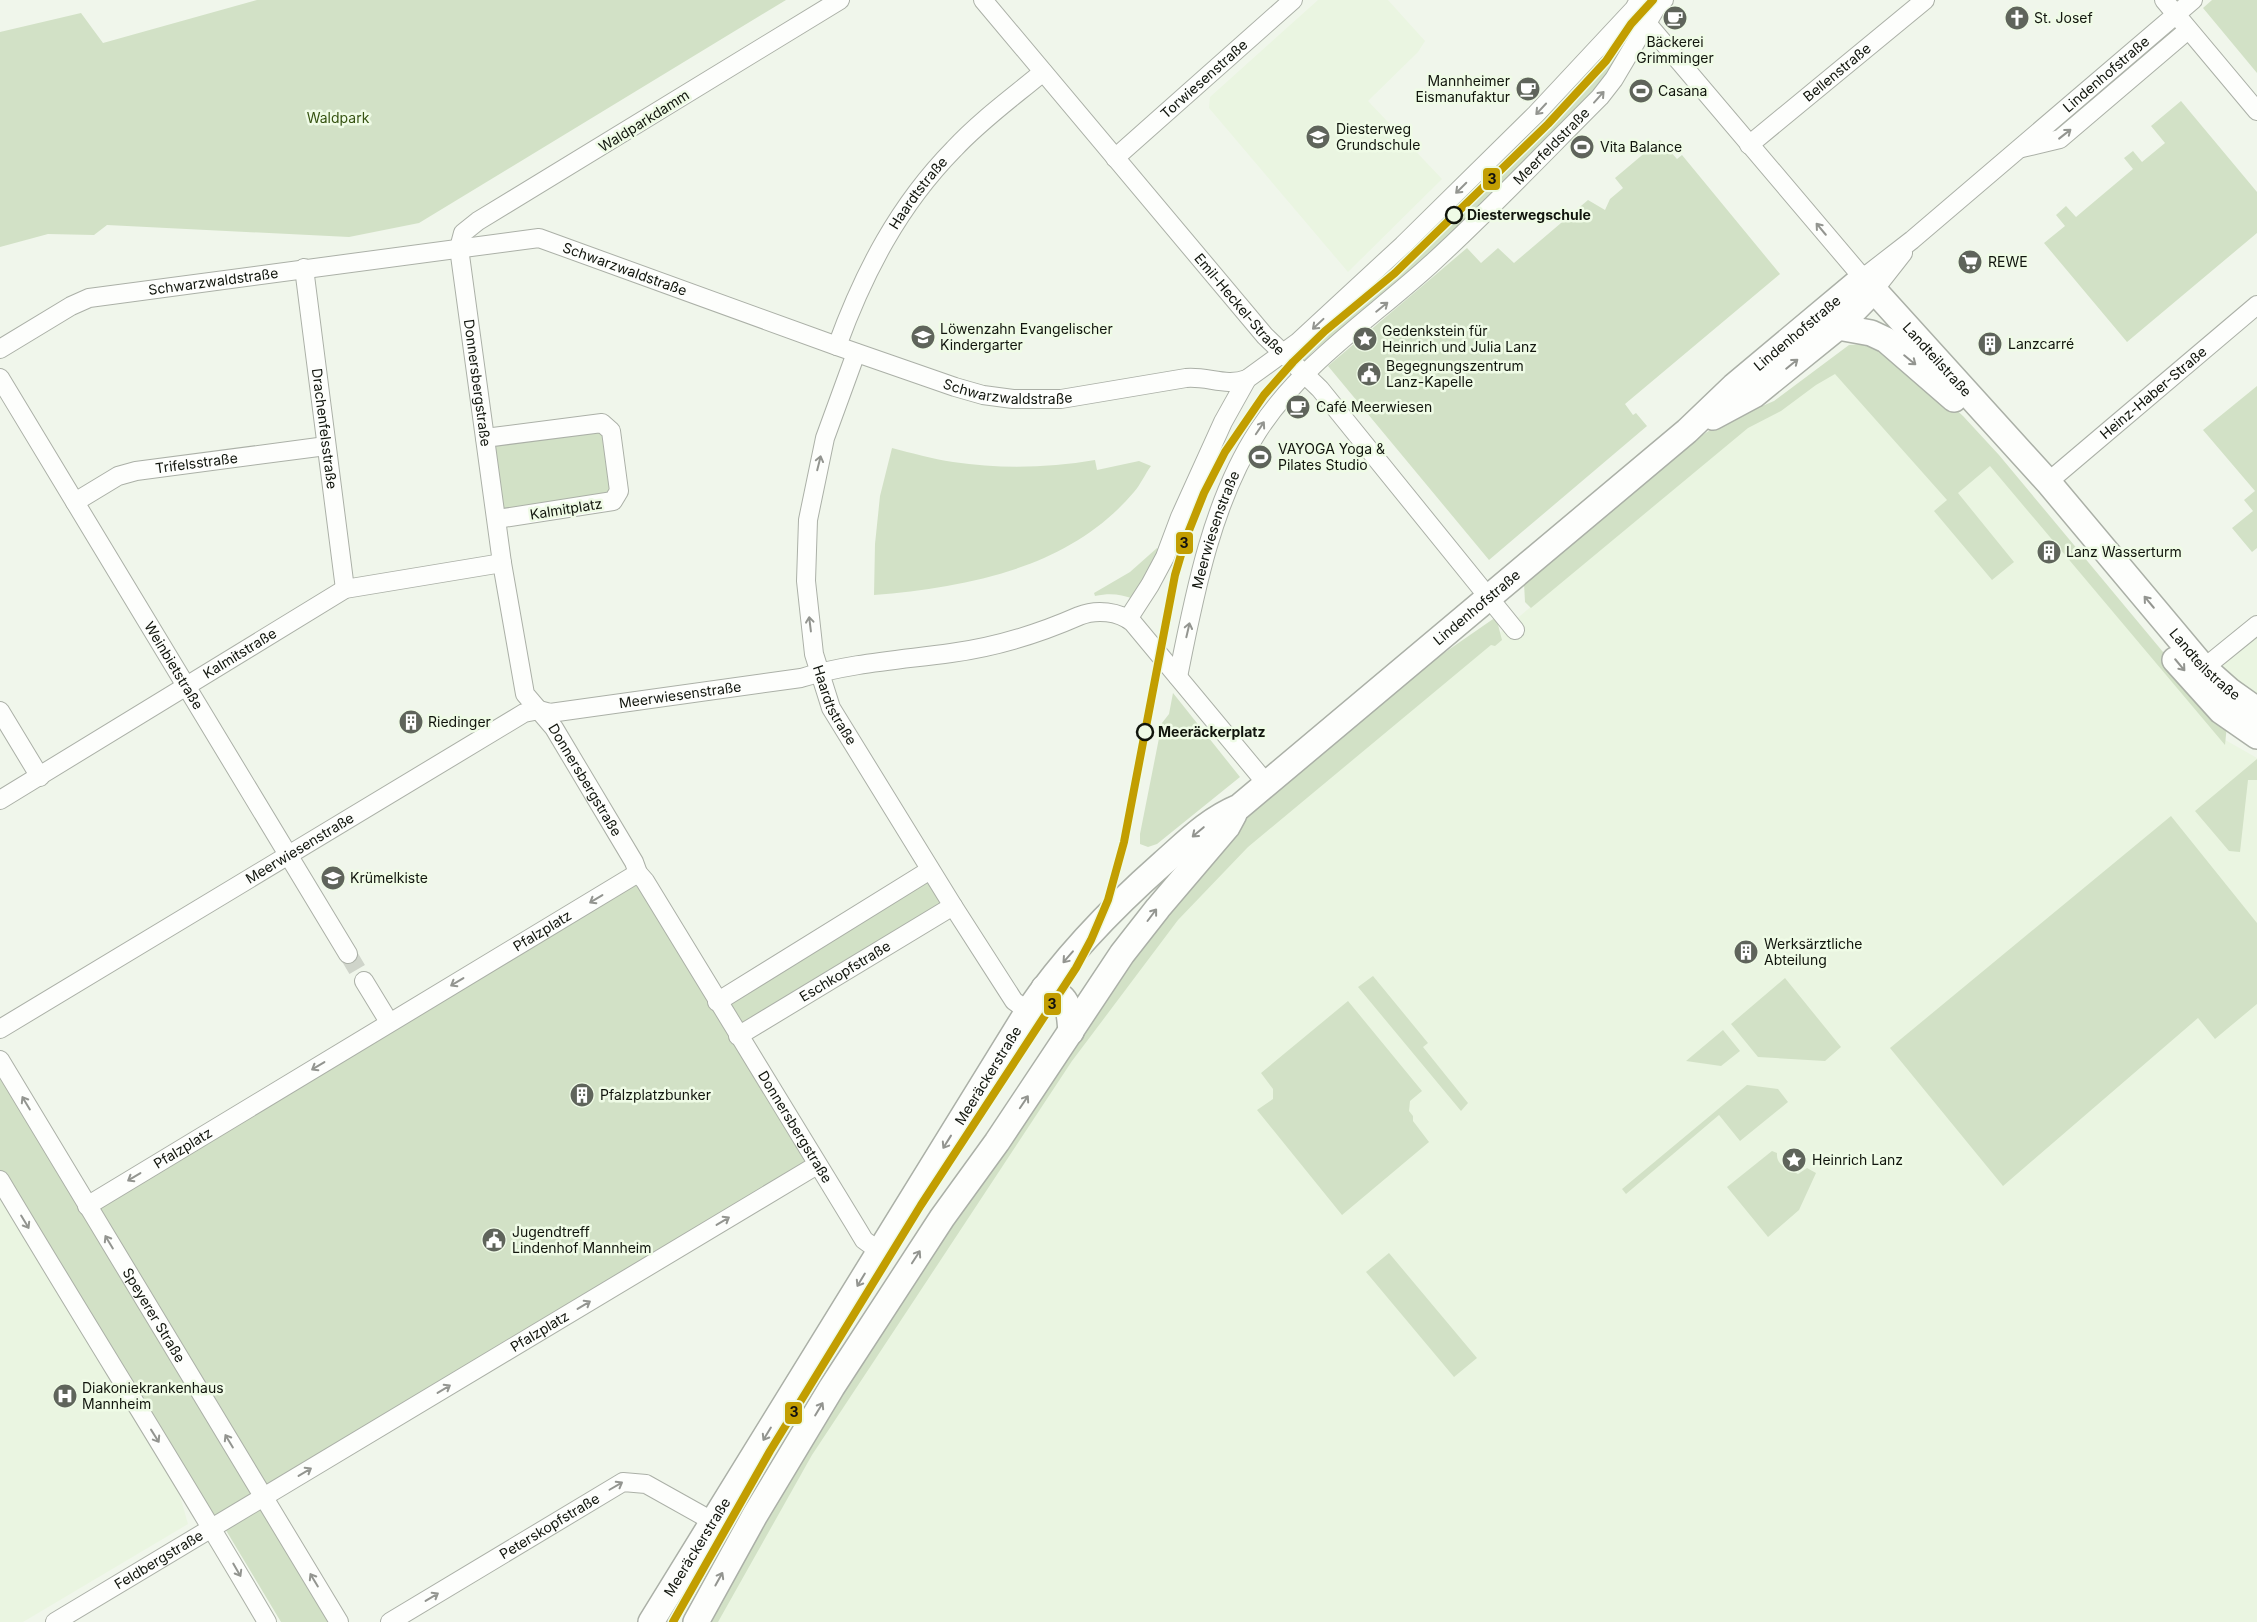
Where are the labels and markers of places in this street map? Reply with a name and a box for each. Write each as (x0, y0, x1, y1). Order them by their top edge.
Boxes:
cafe icon: Bäckerei Grimminger (1662, 5, 1688, 31)
church icon: St. Josef (2004, 5, 2030, 31)
place label: St. Josef (2034, 9, 2093, 26)
place label: Bäckerei Grimminger (1636, 33, 1714, 66)
place label: Mannheimer Eismanufaktur (1415, 72, 1510, 105)
cafe icon: Mannheimer Eismanufaktur (1515, 76, 1541, 102)
sports icon: Casana (1628, 78, 1654, 104)
place label: Casana (1658, 82, 1707, 99)
place label: Diesterweg Grundschule (1336, 120, 1420, 153)
school or university icon: Diesterweg Grundschule (1305, 124, 1331, 150)
sports icon: Vita Balance (1569, 134, 1595, 160)
place label: Vita Balance (1600, 138, 1682, 155)
marker: Diesterwegschule (1445, 206, 1463, 224)
place label: Diesterwegschule (1467, 206, 1591, 223)
supermarket icon: REWE (1957, 249, 1983, 275)
place label: REWE (1988, 253, 2028, 270)
place label: Löwenzahn Evangelischer Kindergarter (940, 320, 1113, 353)
place label: Gedenkstein für Heinrich und Julia Lanz (1382, 322, 1537, 355)
school or university icon: Löwenzahn Evangelischer Kindergarter (910, 324, 936, 350)
place icon: Gedenkstein für Heinrich und Julia Lanz (1352, 326, 1378, 352)
building icon: Lanzcarré (1977, 331, 2003, 357)
place label: Lanzcarré (2008, 335, 2074, 352)
place label: Begegnungszentrum Lanz-Kapelle (1386, 357, 1524, 390)
public building icon: Begegnungszentrum Lanz-Kapelle (1356, 361, 1382, 387)
cafe icon: Café Meerwiesen (1285, 394, 1311, 420)
place label: Café Meerwiesen (1316, 398, 1432, 415)
place label: VAYOGA Yoga & Pilates Studio (1278, 440, 1385, 473)
sports icon: VAYOGA Yoga & Pilates Studio (1247, 444, 1273, 470)
building icon: Lanz Wasserturm (2036, 539, 2062, 565)
place label: Lanz Wasserturm (2066, 543, 2182, 560)
building icon: Riedinger (398, 709, 424, 735)
place label: Riedinger (428, 713, 491, 730)
marker: Meeräckerplatz (1136, 723, 1154, 741)
place label: Meeräckerplatz (1158, 723, 1265, 740)
school or university icon: Krümelkiste (320, 865, 346, 891)
place label: Krümelkiste (350, 869, 428, 886)
place label: Werksärztliche Abteilung (1764, 935, 1862, 968)
building icon: Werksärztliche Abteilung (1733, 939, 1759, 965)
building icon: Pfalzplatzbunker (569, 1082, 595, 1108)
place label: Pfalzplatzbunker (600, 1086, 711, 1103)
place icon: Heinrich Lanz (1781, 1147, 1807, 1173)
place label: Heinrich Lanz (1812, 1151, 1903, 1168)
place label: Jugendtreff Lindenhof Mannheim (512, 1223, 652, 1256)
public building icon: Jugendtreff Lindenhof Mannheim (481, 1227, 507, 1253)
place label: Diakoniekrankenhaus Mannheim (82, 1379, 224, 1412)
hospital icon: Diakoniekrankenhaus Mannheim (52, 1383, 78, 1409)

